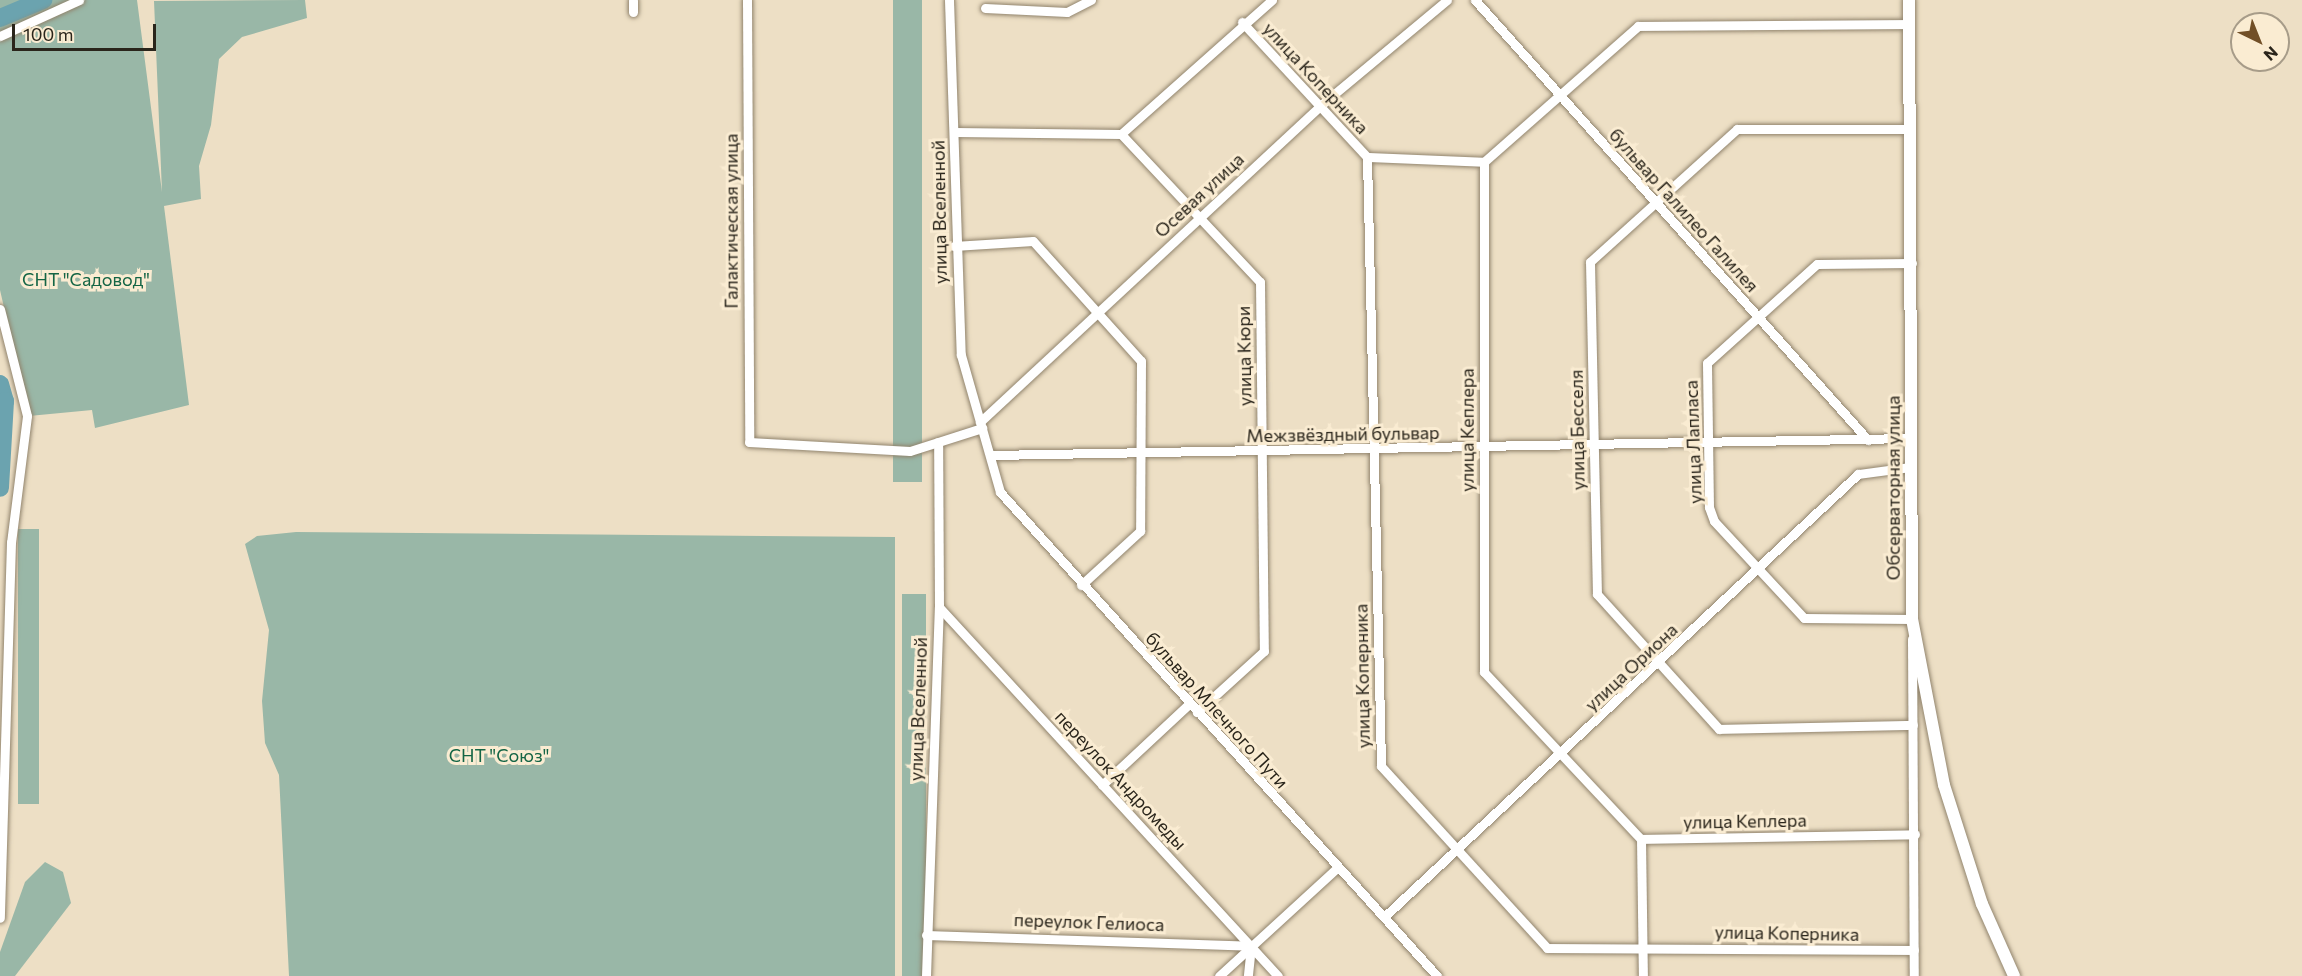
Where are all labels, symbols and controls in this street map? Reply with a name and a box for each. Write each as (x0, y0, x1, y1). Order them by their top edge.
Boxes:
scale bar (15, 12, 159, 50)
north arrow (2230, 12, 2290, 72)
street label: улица Коперника (1259, 18, 1373, 138)
text: 100 m (23, 23, 73, 45)
text: N (2260, 43, 2282, 65)
street label: бульвар Галилео Галилея (1605, 124, 1763, 296)
street label: Галактическая улица (720, 133, 742, 309)
street label: улица Вселенной (927, 140, 951, 284)
street label: Осевая улица (1150, 148, 1248, 242)
park label: СНТ "Садовод" (22, 268, 150, 290)
street label: улица Кюри (1232, 306, 1256, 406)
street label: улица Кеплера (1456, 368, 1478, 492)
street label: улица Бесселя (1565, 370, 1589, 490)
street label: улица Лапласа (1680, 380, 1706, 504)
street label: Обсерваторная улица (1882, 396, 1904, 580)
street label: Межзвёздный бульвар (1246, 422, 1440, 446)
street label: улица Коперника (1350, 603, 1374, 749)
street label: улица Ориона (1580, 619, 1682, 715)
street label: бульвар Млечного Пути (1141, 627, 1293, 793)
street label: улица Вселенной (905, 637, 931, 781)
street label: переулок Андромеды (1051, 706, 1191, 854)
park label: СНТ "Союз" (449, 744, 549, 766)
street label: улица Кеплера (1683, 809, 1807, 833)
street label: переулок Гелиоса (1013, 909, 1165, 935)
street label: улица Коперника (1714, 921, 1860, 945)

